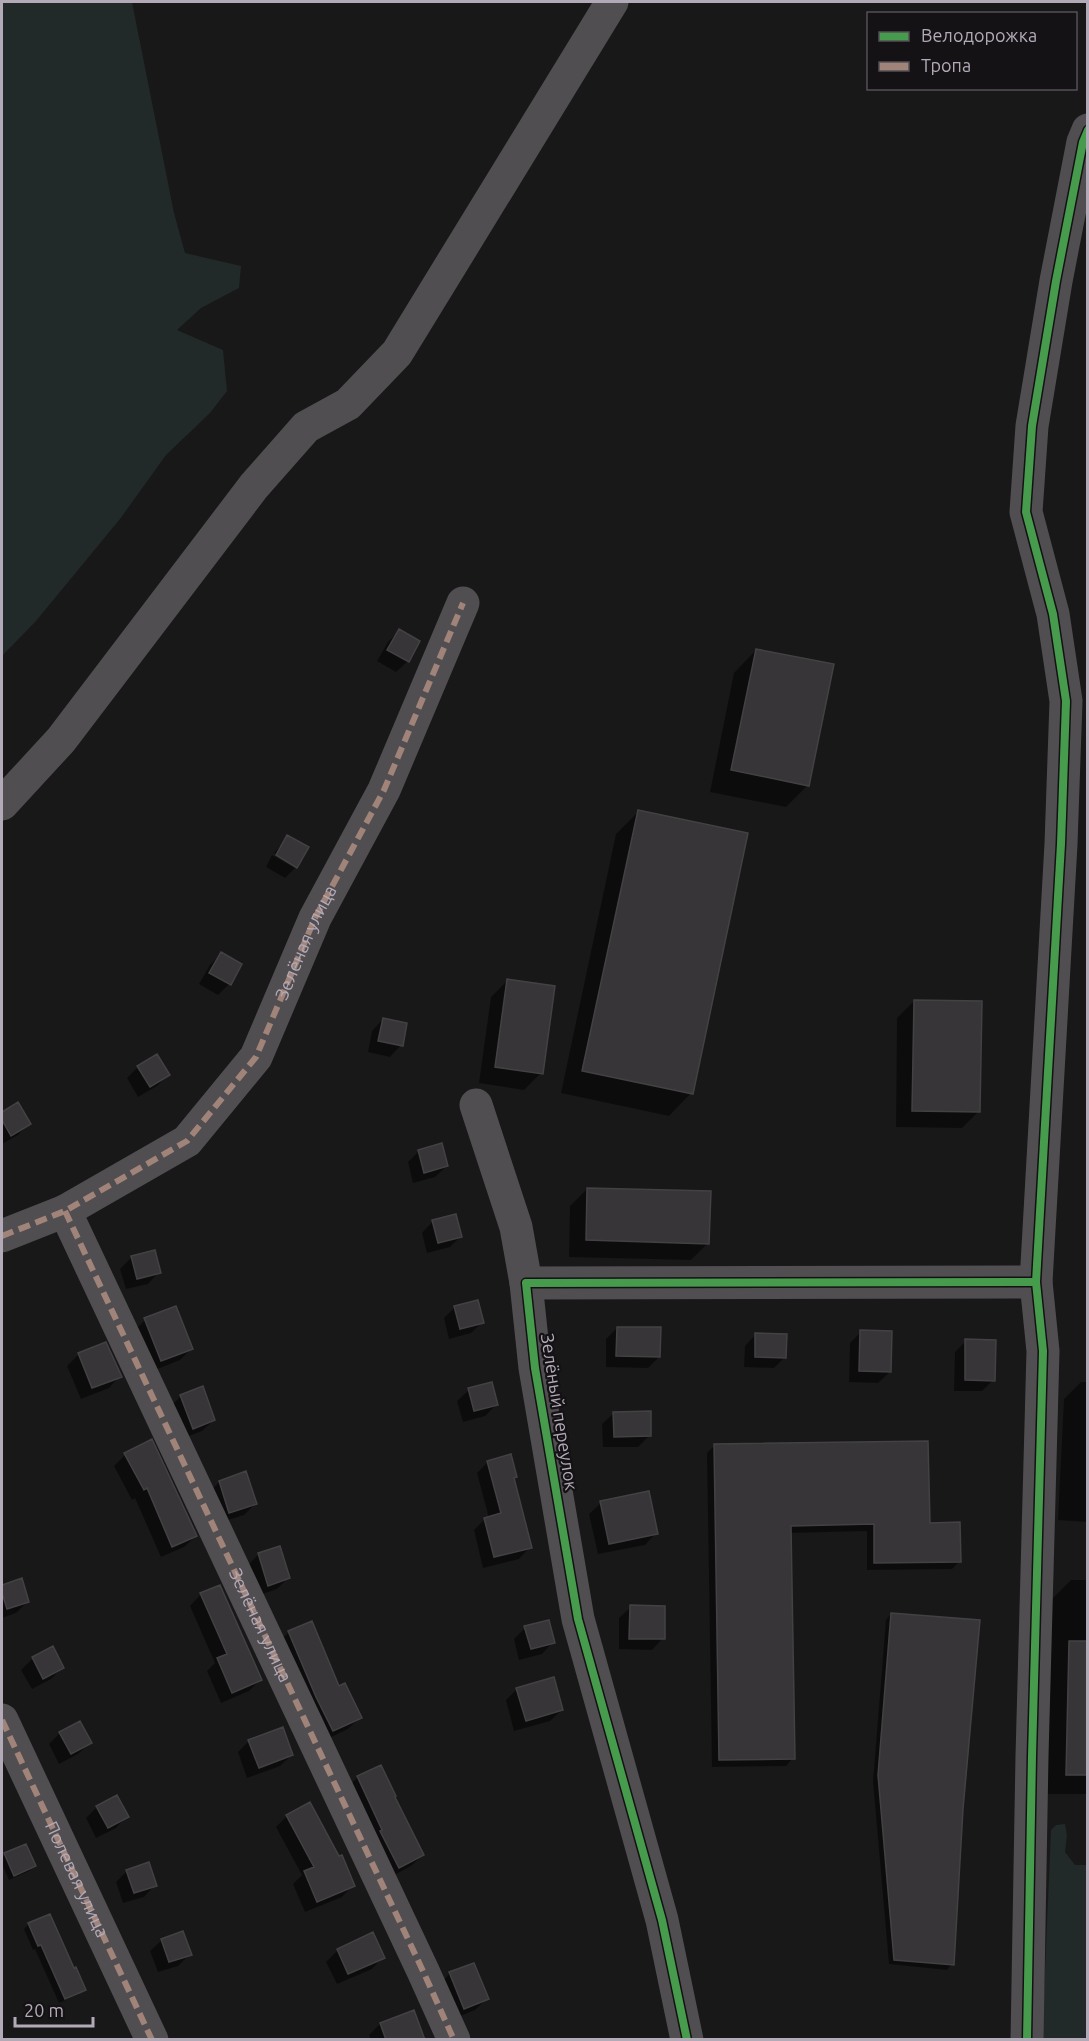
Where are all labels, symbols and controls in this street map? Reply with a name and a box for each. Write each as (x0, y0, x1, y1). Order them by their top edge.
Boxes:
legend (867, 12, 1077, 90)
text: Велодорожка (921, 25, 1037, 45)
text: Тропа (921, 55, 971, 75)
street label: Зелёная улица (271, 881, 340, 1002)
street label: Зелёный переулок (538, 1332, 582, 1492)
street label: Зелёная улица (226, 1565, 296, 1685)
street label: Полевая улица (42, 1818, 113, 1940)
scale bar (15, 1990, 93, 2028)
text: 20 m (24, 2000, 64, 2020)

